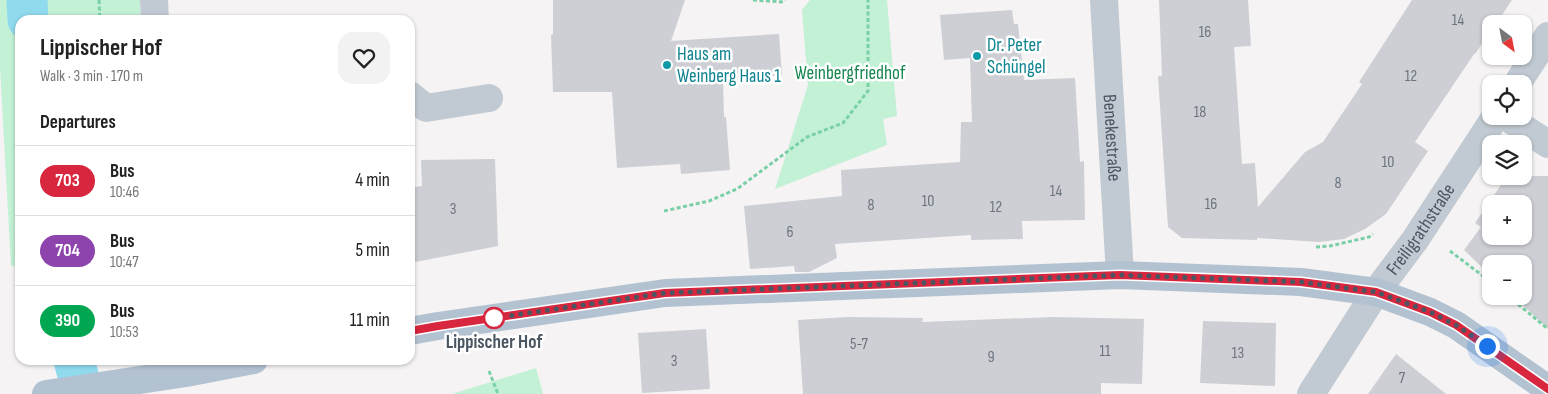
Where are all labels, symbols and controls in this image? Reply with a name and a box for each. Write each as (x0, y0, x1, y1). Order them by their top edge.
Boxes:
house number: 14 (1452, 11, 1464, 30)
north arrow (1482, 15, 1532, 65)
map controls (1482, 15, 1532, 305)
house number: 16 (1199, 23, 1211, 42)
button: heart (338, 32, 390, 84)
text: Lippischer Hof (40, 33, 162, 62)
place label: Dr. Peter Schüngel (987, 34, 1046, 79)
place label: Haus am Weinberg Haus 1 (677, 43, 781, 88)
marker: Dr. Peter Schüngel (971, 50, 983, 62)
marker: Haus am Weinberg Haus 1 (661, 59, 673, 71)
park label: Weinbergfriedhof (795, 62, 906, 85)
text: Walk · 3 min · 170 m (40, 67, 143, 86)
house number: 12 (1405, 67, 1417, 86)
button: locate (1482, 75, 1532, 125)
street label: Benekestraße (1098, 94, 1126, 182)
house number: 18 (1194, 103, 1206, 122)
text: Departures (40, 111, 116, 134)
button: layers (1482, 135, 1532, 185)
house number: 10 (1382, 153, 1394, 172)
text: Bus (110, 160, 135, 183)
text: 4 min (355, 169, 390, 192)
text: 703 (55, 170, 80, 191)
house number: 8 (1334, 174, 1342, 193)
street label: Freiligrathstraße (1381, 179, 1460, 280)
house number: 14 (1050, 182, 1062, 201)
text: 10:46 (110, 183, 139, 202)
house number: 10 (922, 192, 934, 211)
house number: 16 (1205, 195, 1217, 214)
button: + (1482, 195, 1532, 245)
house number: 8 (867, 196, 875, 215)
house number: 12 (990, 198, 1002, 217)
house number: 3 (450, 200, 456, 219)
house number: 6 (786, 223, 794, 242)
text: Bus (110, 230, 135, 253)
text: 5 min (355, 239, 390, 262)
text: 704 (55, 240, 80, 261)
text: 10:47 (110, 253, 139, 272)
button: − (1482, 255, 1532, 305)
text: Bus (110, 300, 135, 323)
marker: Lippischer Hof (483, 307, 505, 329)
text: 11 min (350, 309, 390, 332)
text: 390 (55, 310, 80, 331)
text: 10:53 (110, 323, 139, 342)
place label: Lippischer Hof (446, 331, 543, 354)
your location (1475, 334, 1500, 359)
house number: 5-7 (850, 335, 869, 354)
house number: 11 (1099, 342, 1111, 361)
house number: 13 (1232, 344, 1244, 363)
house number: 9 (987, 348, 995, 367)
house number: 3 (671, 352, 677, 371)
house number: 7 (1399, 369, 1406, 388)

